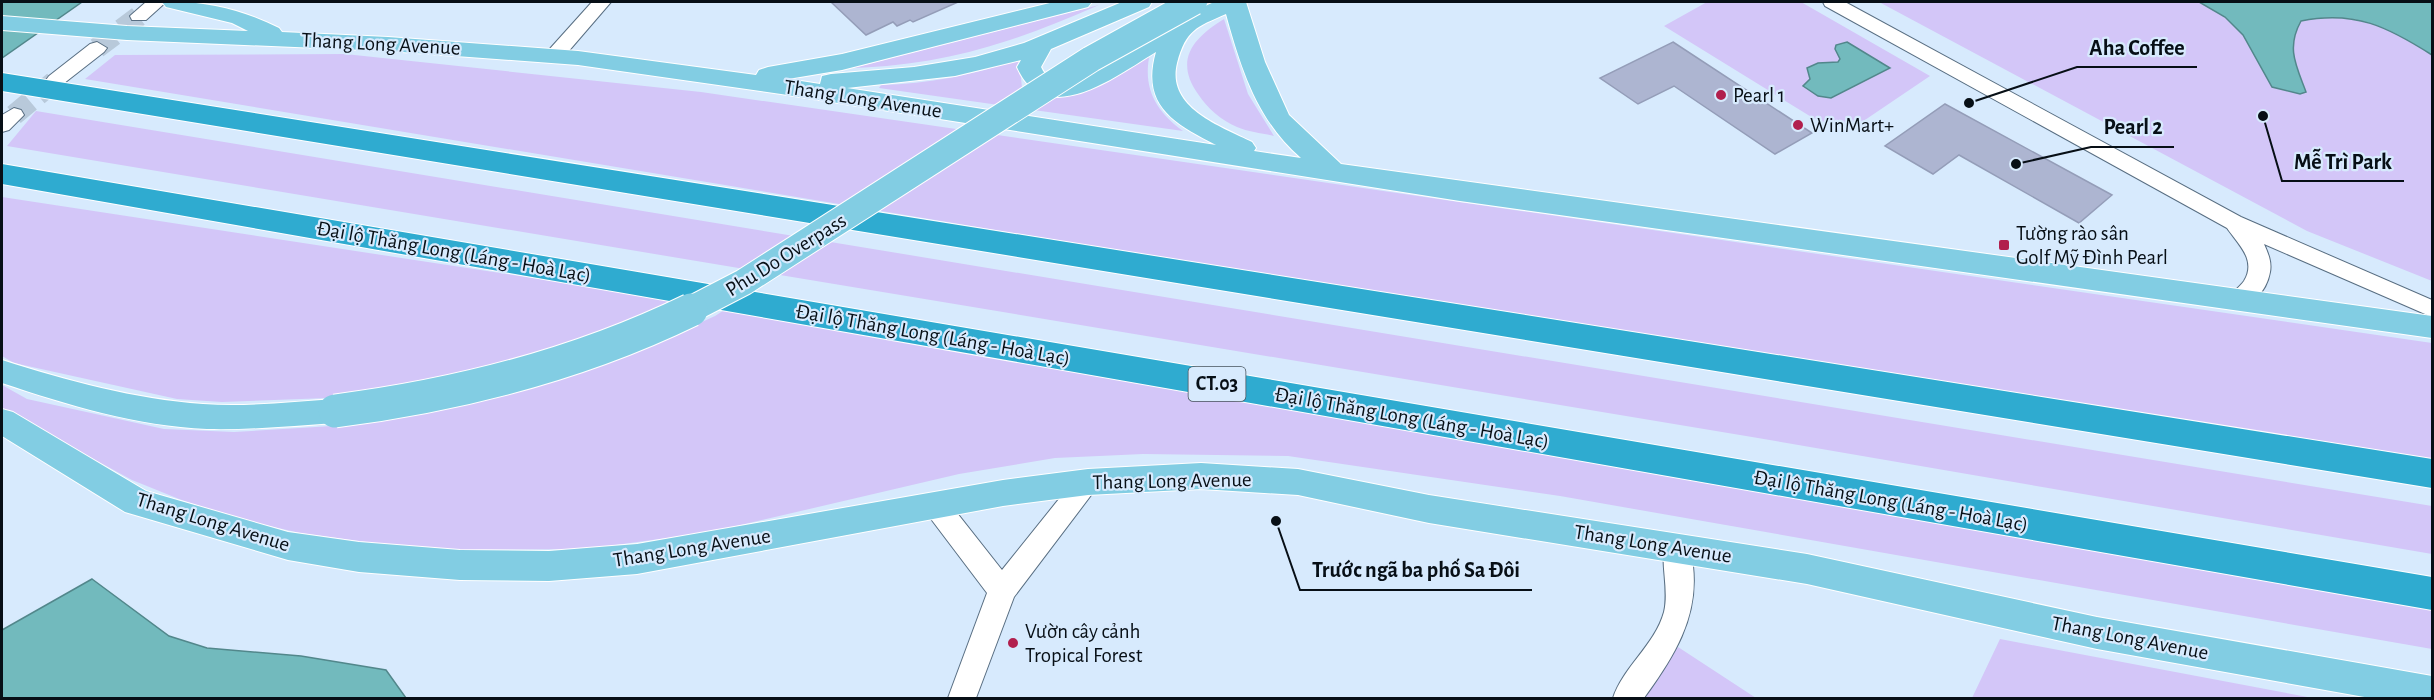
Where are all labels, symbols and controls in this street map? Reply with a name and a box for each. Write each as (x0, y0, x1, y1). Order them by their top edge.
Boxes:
callout: Aha Coffee (2077, 27, 2197, 67)
street label: Thang Long Avenue (301, 29, 461, 59)
text: Aha Coffee (2089, 37, 2185, 59)
street label: Thang Long Avenue (783, 76, 943, 122)
place label: Pearl 1 (1733, 85, 1785, 106)
marker: Pearl 1 (1714, 88, 1728, 102)
callout: Pearl 2 (2091, 107, 2174, 147)
place label: WinMart+ (1810, 115, 1894, 136)
text: Pearl 2 (2103, 116, 2163, 138)
marker: WinMart+ (1791, 118, 1805, 132)
callout: Mễ Trì Park (2282, 141, 2404, 181)
text: Mễ Trì Park (2294, 148, 2392, 173)
street label: Phu Do Overpass (722, 210, 850, 300)
street label: Đại lộ Thăng Long (Láng - Hoà Lạc) (315, 217, 593, 287)
place label: Tường rào sân Golf Mỹ Đình Pearl (2016, 223, 2168, 268)
marker: Tường rào sân Golf Mỹ Đình Pearl (1997, 238, 2011, 252)
street label: Đại lộ Thăng Long (Láng - Hoà Lạc) (794, 300, 1072, 370)
road number: CT.03 (1188, 367, 1246, 401)
street label: Đại lộ Thăng Long (Láng - Hoà Lạc) (1273, 383, 1551, 453)
street label: Đại lộ Thăng Long (Láng - Hoà Lạc) (1752, 466, 2030, 536)
street label: Thang Long Avenue (1092, 469, 1252, 493)
street label: Thang Long Avenue (134, 489, 292, 555)
street label: Thang Long Avenue (1573, 521, 1733, 567)
street label: Thang Long Avenue (612, 525, 772, 571)
callout: Trước ngã ba phố Sa Đôi (1300, 550, 1532, 590)
text: Trước ngã ba phố Sa Đôi (1312, 558, 1520, 581)
street label: Thang Long Avenue (2050, 612, 2210, 664)
place label: Vườn cây cảnh Tropical Forest (1025, 621, 1143, 666)
marker: Vườn cây cảnh Tropical Forest (1006, 636, 1020, 650)

